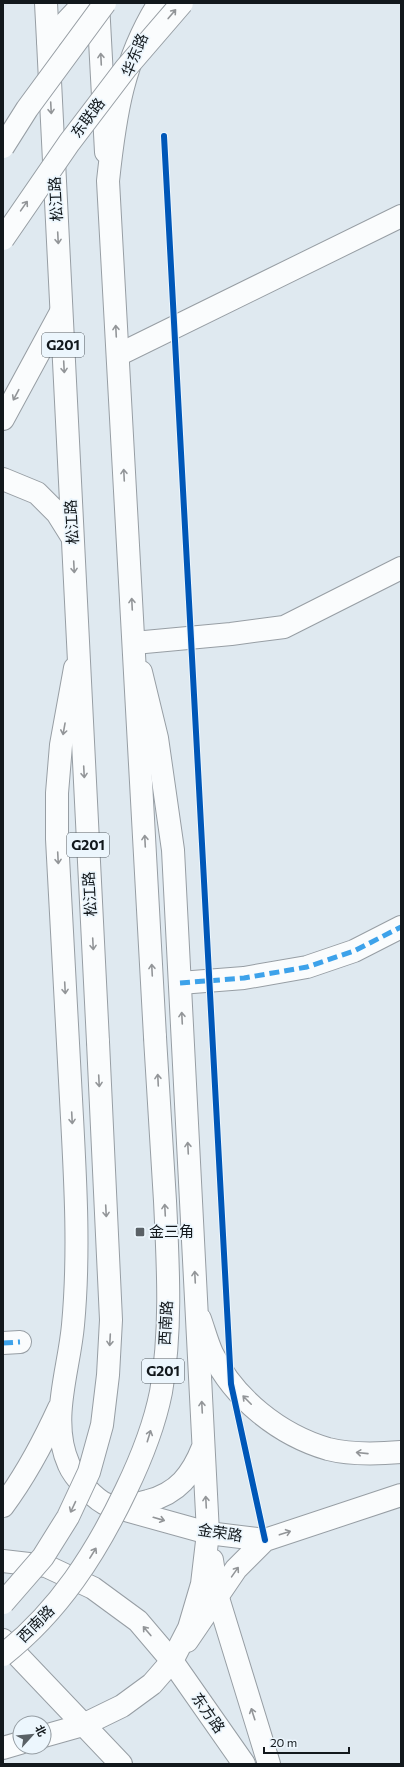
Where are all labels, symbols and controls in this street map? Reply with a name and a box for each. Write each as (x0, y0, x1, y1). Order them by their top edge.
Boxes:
one-way arrow (167, 10, 176, 20)
street label: 华东路 (117, 30, 151, 79)
one-way arrow (98, 53, 105, 66)
street label: 东联路 (66, 94, 108, 141)
one-way arrow (47, 101, 55, 114)
street label: 松江路 (45, 176, 65, 222)
one-way arrow (20, 201, 28, 212)
one-way arrow (54, 231, 61, 244)
one-way arrow (113, 325, 120, 338)
road number: G201 (42, 333, 84, 357)
one-way arrow (60, 360, 68, 373)
one-way arrow (12, 389, 19, 401)
one-way arrow (121, 469, 128, 482)
street label: 松江路 (61, 499, 81, 545)
one-way arrow (70, 560, 78, 573)
one-way arrow (128, 598, 135, 611)
one-way arrow (60, 722, 68, 735)
one-way arrow (81, 765, 88, 778)
road number: G201 (67, 833, 109, 857)
one-way arrow (141, 835, 148, 848)
one-way arrow (54, 851, 62, 864)
street label: 松江路 (79, 871, 99, 917)
one-way arrow (89, 937, 96, 950)
one-way arrow (148, 964, 155, 977)
one-way arrow (61, 981, 69, 994)
one-way arrow (178, 1012, 185, 1025)
one-way arrow (96, 1074, 103, 1087)
one-way arrow (154, 1074, 161, 1087)
one-way arrow (68, 1111, 75, 1124)
one-way arrow (185, 1142, 192, 1155)
one-way arrow (102, 1204, 110, 1217)
one-way arrow (161, 1204, 169, 1217)
place label: 金三角 (149, 1222, 194, 1240)
marker: 金三角 (134, 1226, 146, 1238)
one-way arrow (192, 1271, 199, 1284)
street label: 西南路 (155, 1300, 175, 1346)
one-way arrow (106, 1333, 114, 1346)
road number: G201 (142, 1359, 184, 1383)
one-way arrow (242, 1395, 252, 1405)
one-way arrow (198, 1401, 205, 1414)
one-way arrow (146, 1429, 153, 1442)
one-way arrow (356, 1449, 369, 1457)
one-way arrow (203, 1496, 210, 1509)
one-way arrow (69, 1500, 76, 1512)
one-way arrow (152, 1516, 165, 1524)
street label: 金荣路 (197, 1520, 244, 1544)
one-way arrow (279, 1529, 292, 1536)
one-way arrow (89, 1548, 97, 1559)
one-way arrow (231, 1567, 239, 1578)
street label: 西南路 (13, 1601, 58, 1646)
one-way arrow (142, 1626, 151, 1637)
street label: 东方路 (189, 1689, 229, 1736)
one-way arrow (249, 1707, 256, 1720)
north arrow (12, 1715, 52, 1755)
text: 北 (33, 1722, 50, 1738)
scale bar (264, 1729, 349, 1755)
text: 20 m (270, 1735, 297, 1749)

